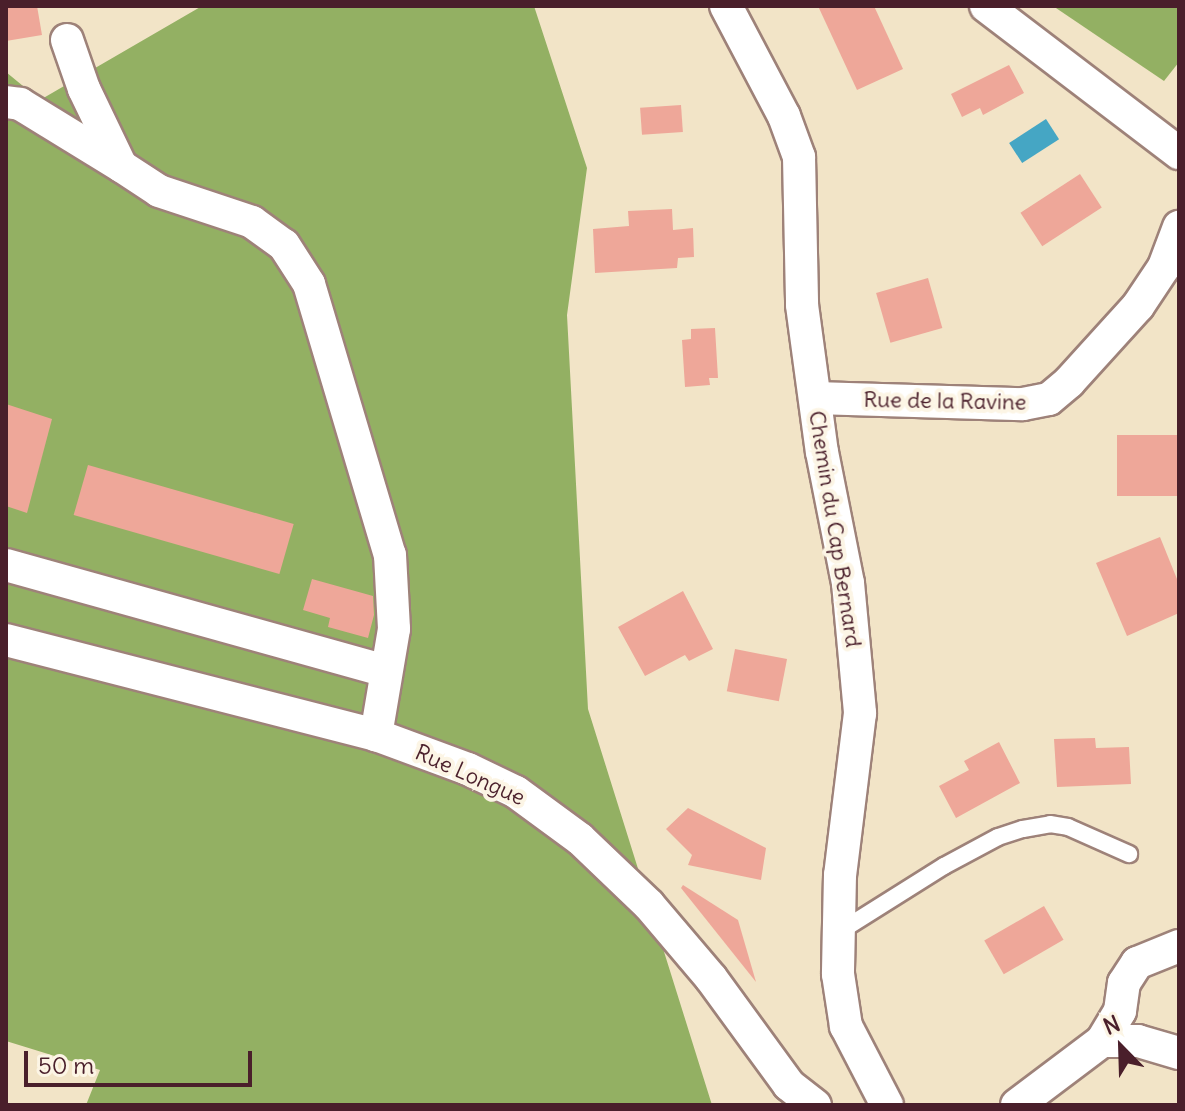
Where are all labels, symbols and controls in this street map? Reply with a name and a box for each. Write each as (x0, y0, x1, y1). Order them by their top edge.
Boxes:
street label: Rue de la Ravine (863, 386, 1027, 416)
street label: Chemin du Cap Bernard (803, 409, 867, 649)
street label: Rue Longue (411, 739, 529, 811)
north arrow (1081, 1007, 1161, 1087)
text: N (1099, 1009, 1124, 1041)
scale bar (28, 1035, 256, 1085)
text: 50 m (38, 1050, 94, 1080)

